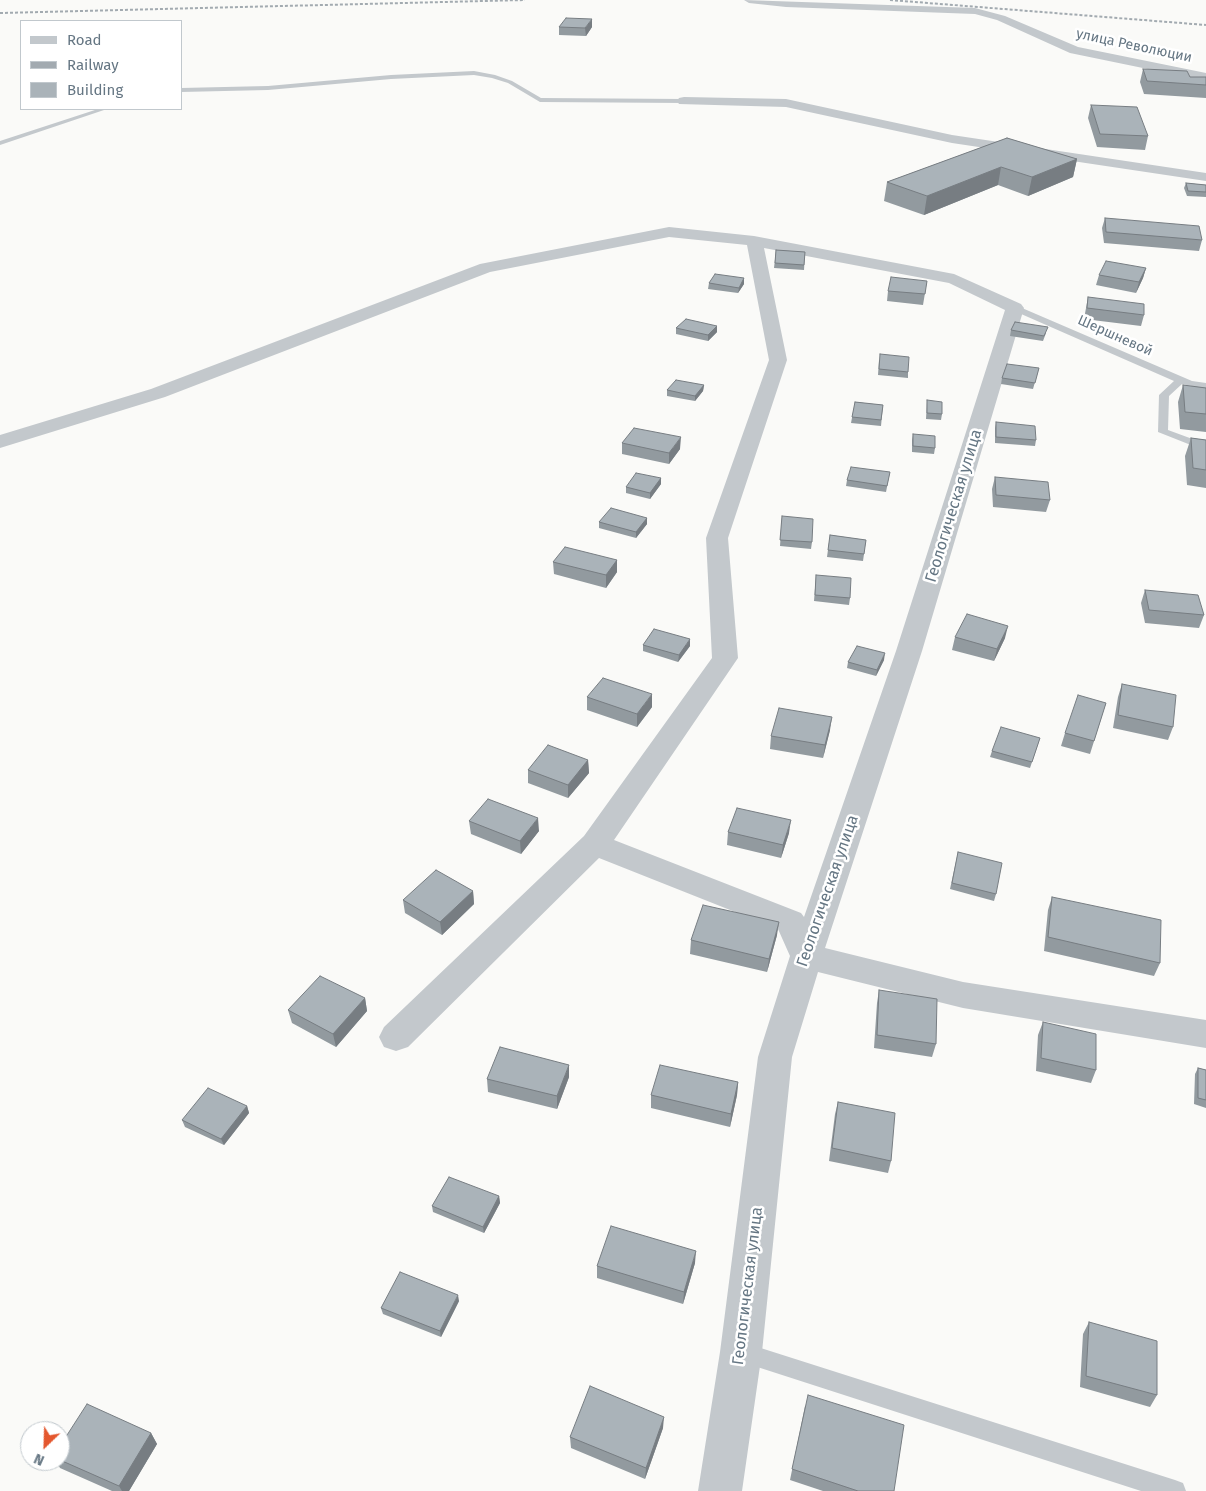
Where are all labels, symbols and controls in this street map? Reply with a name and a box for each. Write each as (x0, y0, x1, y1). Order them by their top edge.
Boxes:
legend (20, 20, 182, 110)
street label: улица Революции (1075, 26, 1193, 66)
text: Road (67, 31, 102, 49)
text: Railway (67, 56, 119, 74)
text: Building (67, 81, 123, 99)
street label: Шершневой (1075, 312, 1155, 360)
street label: Геологическая улица (922, 427, 986, 585)
street label: Геологическая улица (793, 813, 863, 969)
street label: Геологическая улица (729, 1206, 767, 1366)
north arrow (20, 1421, 70, 1471)
text: N (31, 1450, 47, 1469)

